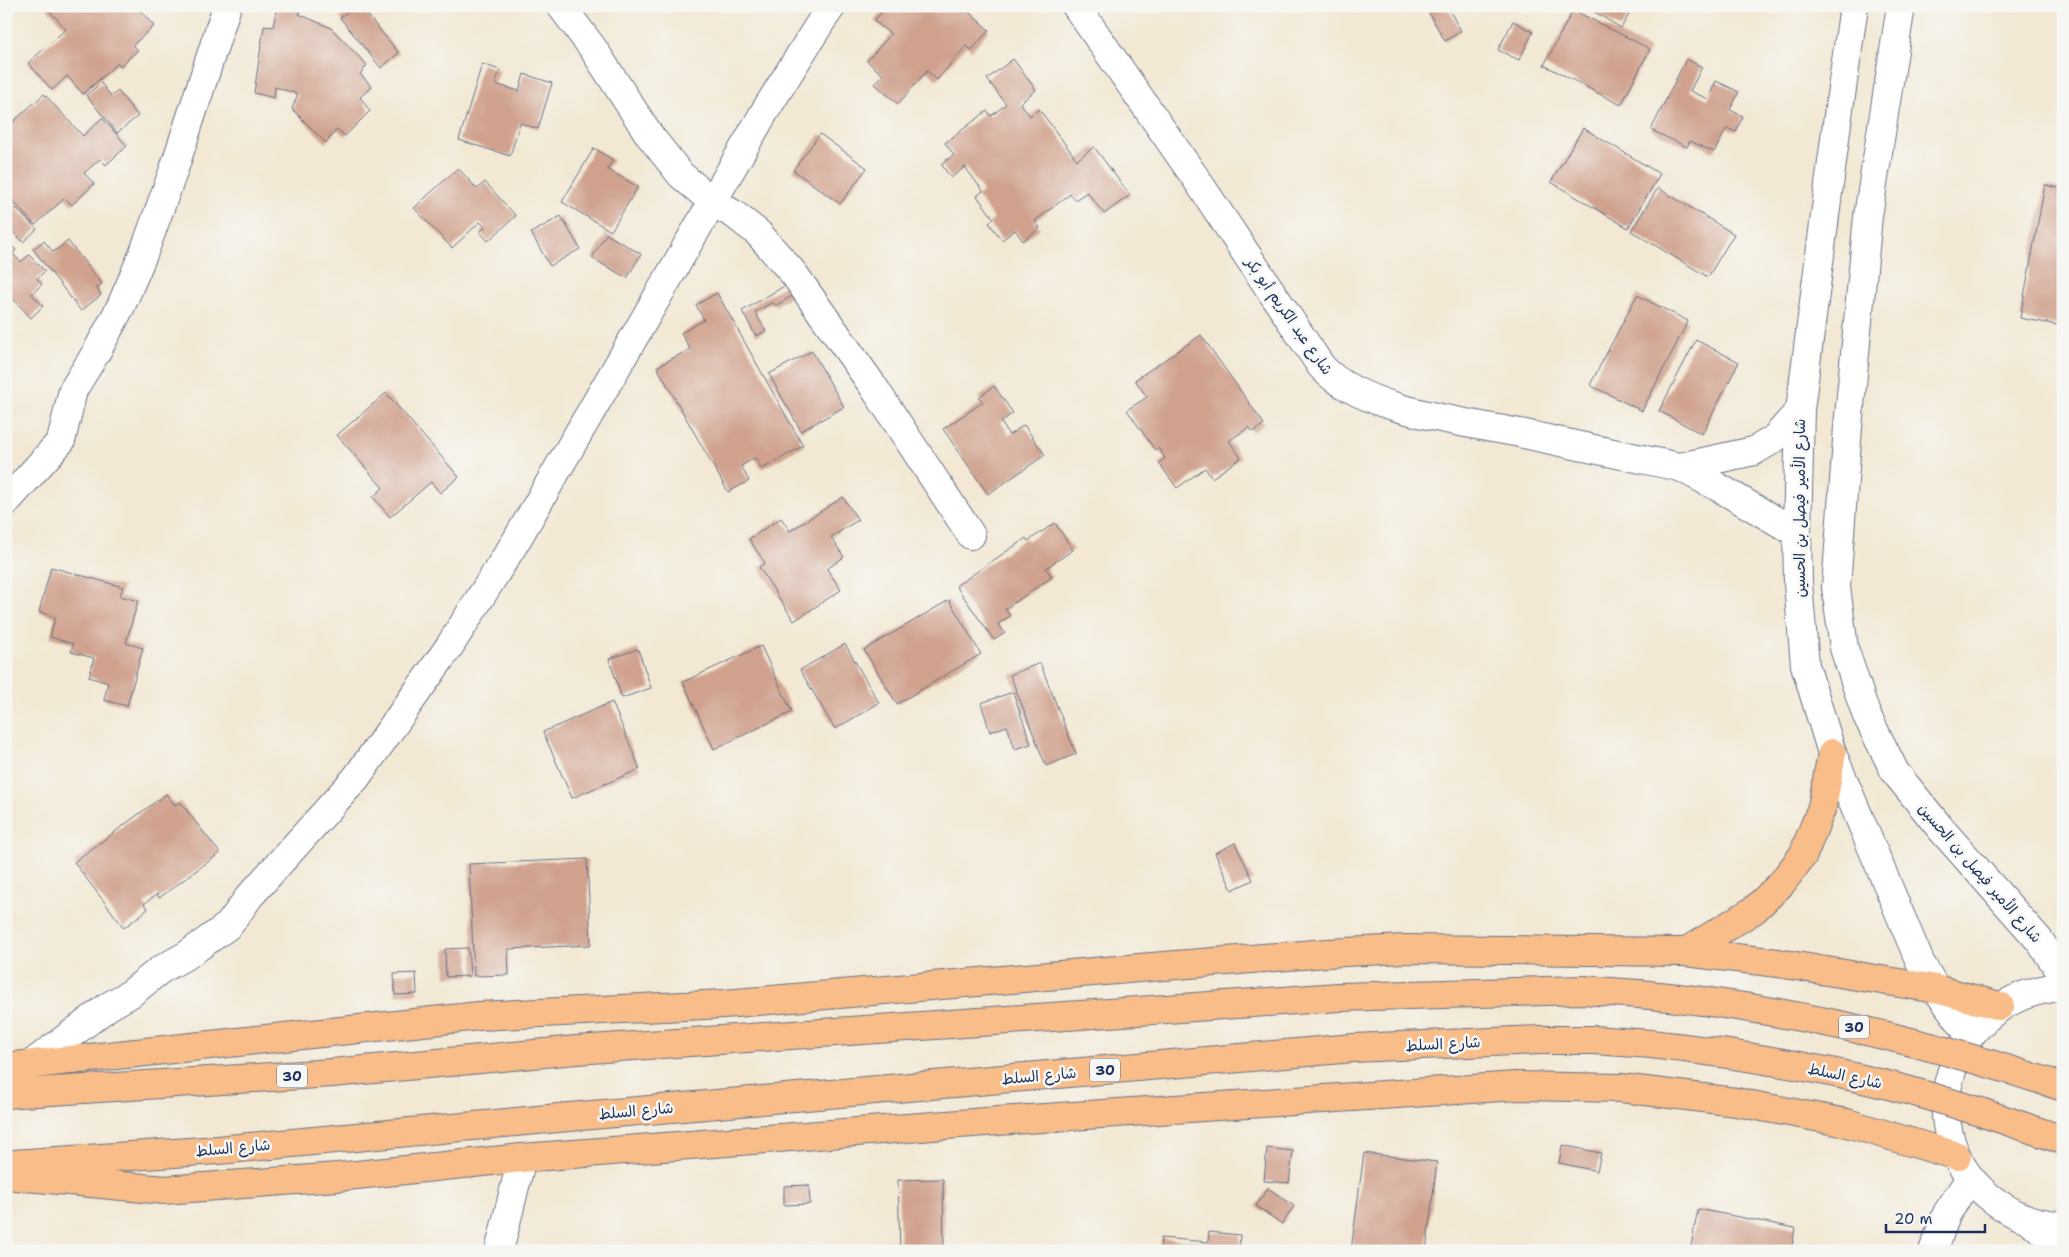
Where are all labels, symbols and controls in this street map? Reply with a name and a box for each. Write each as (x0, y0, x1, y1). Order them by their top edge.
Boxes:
street label: شارع عبد الكريم أبو بكر (1238, 251, 1337, 380)
street label: شارع الأمير فيصل بن الحسين (1790, 419, 1810, 597)
street label: شارع الأمير فيصل بن الحسين (1914, 799, 2046, 947)
road number: 30 (1839, 1016, 1869, 1038)
street label: شارع السلط (1405, 1032, 1481, 1056)
road number: 30 (1090, 1058, 1120, 1082)
street label: شارع السلط (1806, 1058, 1884, 1094)
street label: شارع السلط (1001, 1063, 1077, 1089)
road number: 30 (277, 1064, 307, 1088)
street label: شارع السلط (598, 1098, 674, 1124)
street label: شارع السلط (195, 1135, 271, 1161)
scale bar (1886, 1202, 1985, 1234)
text: 20 m (1894, 1209, 1933, 1229)

